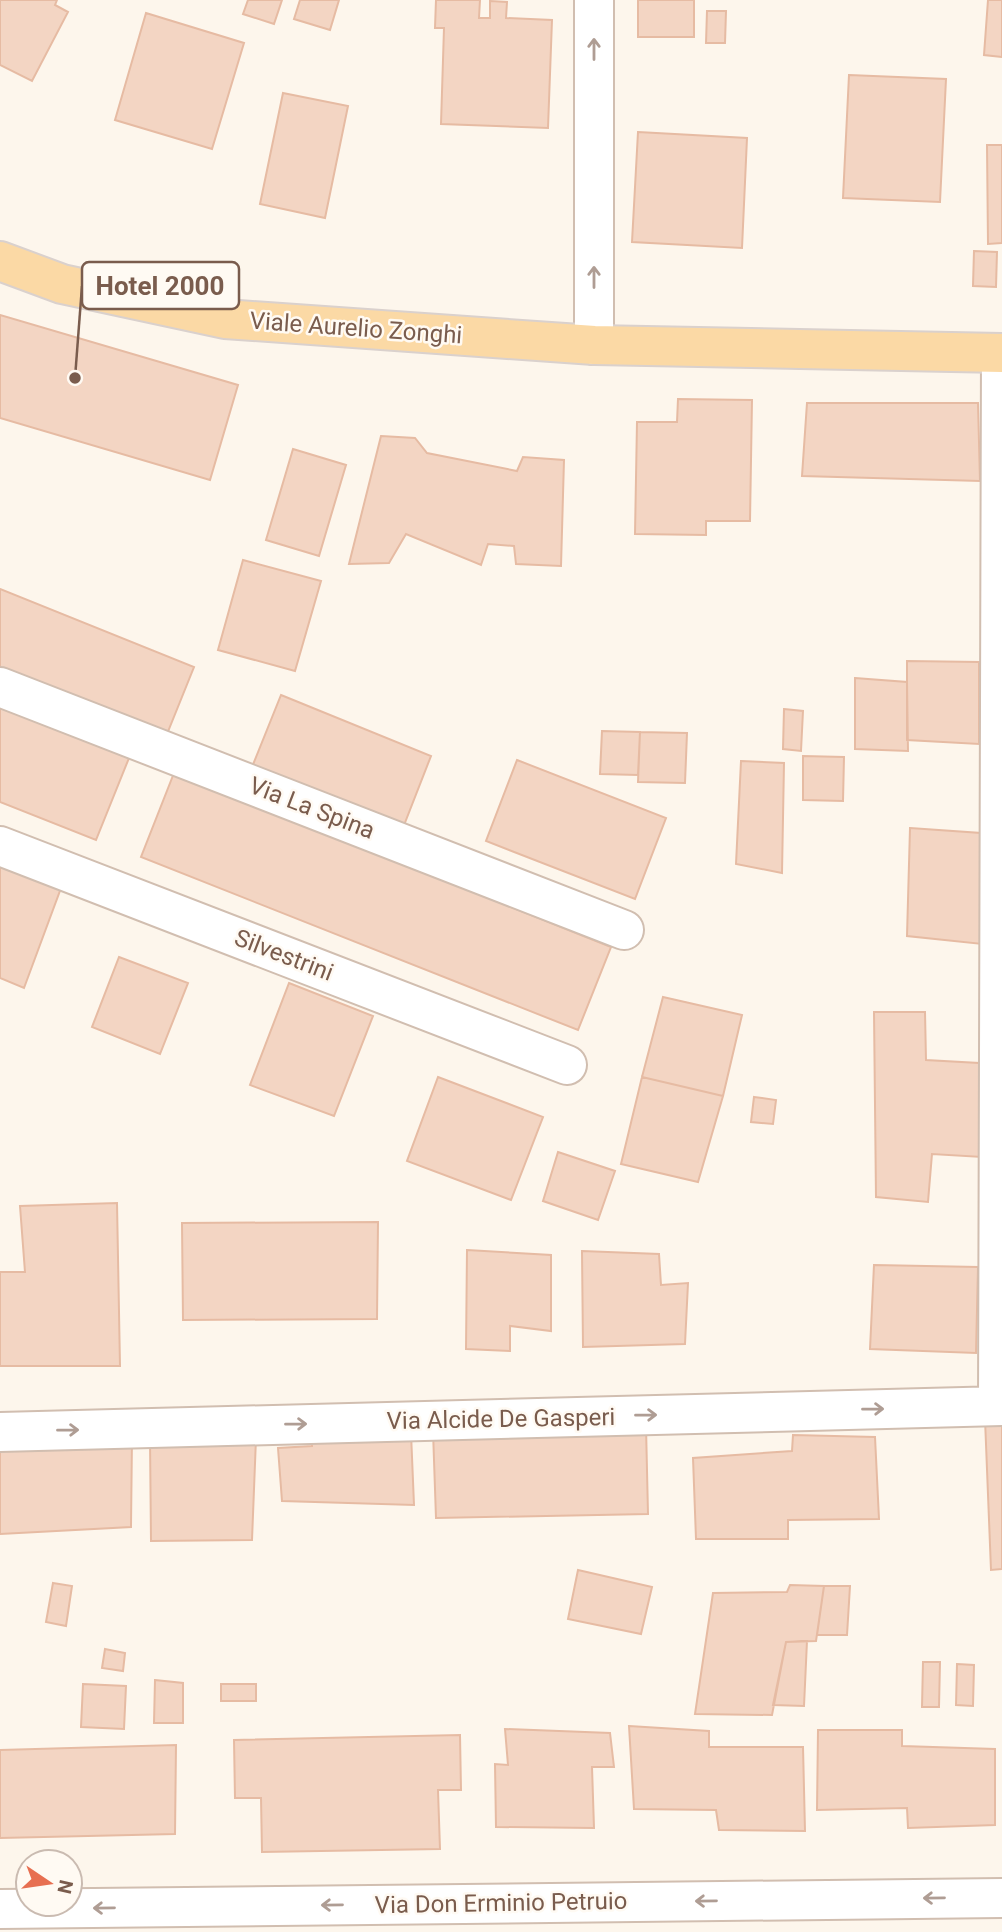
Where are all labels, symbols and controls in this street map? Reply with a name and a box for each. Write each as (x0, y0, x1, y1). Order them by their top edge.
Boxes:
one-way arrow (587, 38, 601, 61)
callout: Hotel 2000 (82, 262, 239, 309)
one-way arrow (587, 266, 601, 289)
text: Hotel 2000 (96, 271, 224, 301)
street label: Viale Aurelio Zonghi (249, 307, 463, 349)
street label: Via La Spina (245, 771, 379, 845)
street label: Silvestrini (231, 923, 337, 987)
street label: Via Alcide De Gasperi (386, 1403, 616, 1435)
one-way arrow (861, 1403, 884, 1416)
one-way arrow (634, 1408, 657, 1422)
one-way arrow (284, 1417, 307, 1431)
one-way arrow (56, 1423, 79, 1437)
north arrow (14, 1848, 84, 1918)
text: N (52, 1878, 78, 1896)
street label: Via Don Erminio Petruio (374, 1887, 628, 1919)
one-way arrow (923, 1892, 946, 1905)
one-way arrow (695, 1894, 718, 1908)
one-way arrow (321, 1898, 344, 1912)
one-way arrow (93, 1901, 116, 1915)

